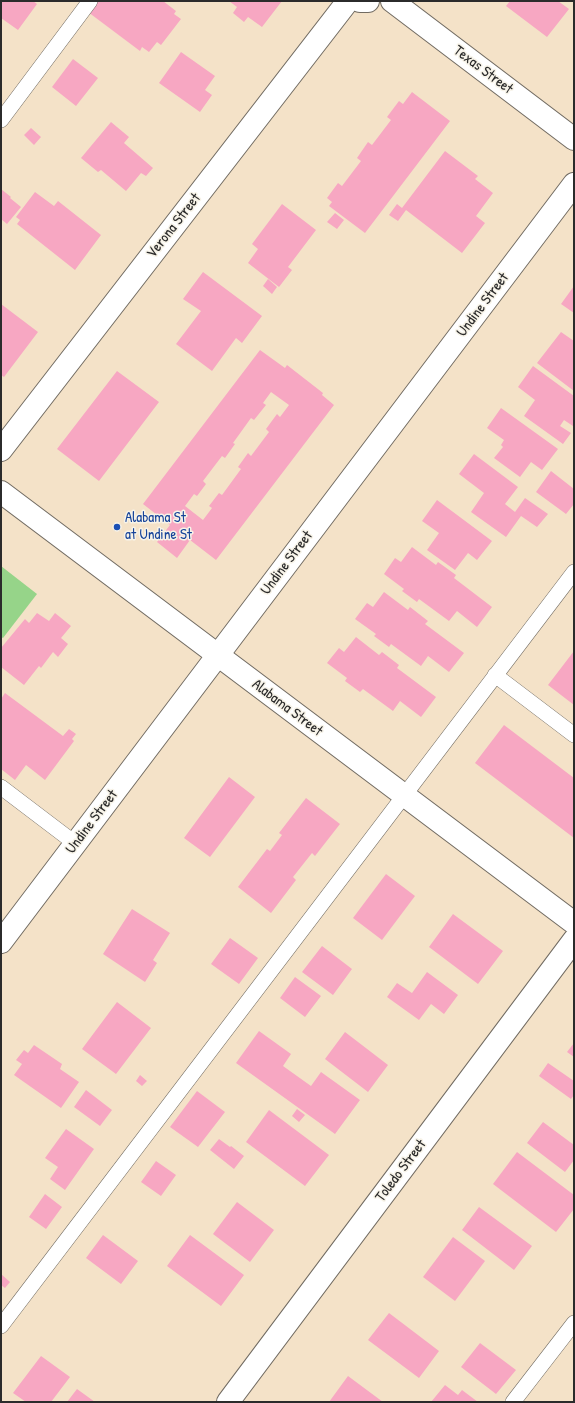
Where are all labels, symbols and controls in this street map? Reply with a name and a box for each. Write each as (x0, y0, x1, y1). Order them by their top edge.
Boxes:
street label: Texas Street (450, 42, 516, 98)
street label: Verona Street (143, 190, 205, 262)
street label: Undine Street (453, 269, 513, 341)
place label: Alabama St at Undine St (125, 509, 192, 544)
marker: Alabama St at Undine St (112, 522, 122, 532)
street label: Undine Street (257, 527, 317, 599)
street label: Alabama Street (248, 676, 326, 740)
street label: Undine Street (62, 786, 122, 858)
street label: Toledo Street (372, 1136, 430, 1206)

